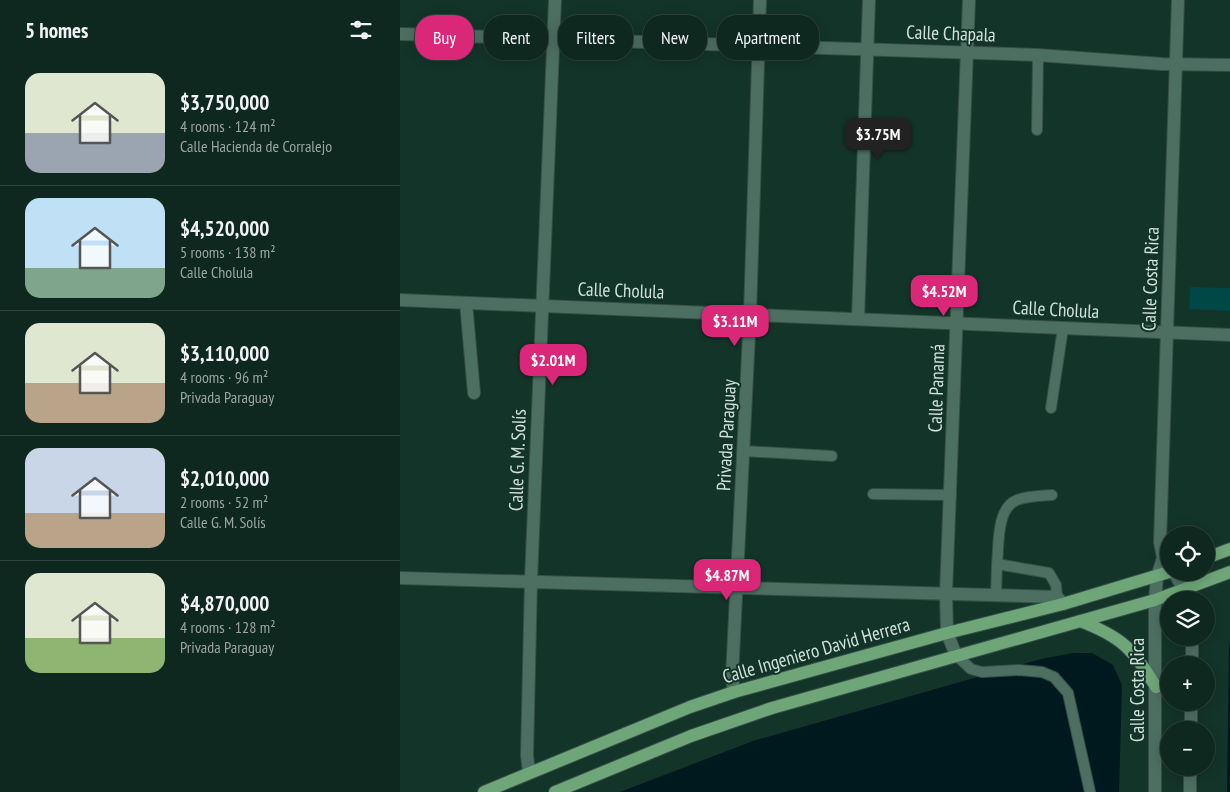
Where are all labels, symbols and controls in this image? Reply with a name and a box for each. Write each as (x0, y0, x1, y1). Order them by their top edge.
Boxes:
chip: Buy (415, 15, 474, 60)
chip: Rent (484, 15, 548, 60)
chip: Filters (558, 15, 633, 60)
chip: New (643, 15, 707, 60)
chip: Apartment (717, 15, 819, 60)
icon: filters (347, 16, 375, 44)
text: 5 homes (25, 17, 88, 44)
street label: Calle Chapala (906, 19, 996, 47)
text: $3,750,000 (180, 89, 269, 116)
icon: home (65, 93, 125, 153)
text: 4 rooms · 124 m² (180, 116, 276, 136)
pin: $3.75M (837, 118, 919, 160)
text: $3.75M (856, 124, 900, 144)
text: Calle Hacienda de Corralejo (180, 136, 332, 156)
text: $4,520,000 (180, 215, 269, 242)
icon: home (65, 218, 125, 278)
street label: Calle Costa Rica (1136, 227, 1164, 331)
text: 5 rooms · 138 m² (180, 242, 276, 262)
text: Calle Cholula (180, 262, 253, 282)
pin: $4.52M (903, 274, 985, 317)
street label: Calle Cholula (577, 276, 665, 304)
text: $4.52M (922, 281, 966, 301)
street label: Calle Cholula (1012, 295, 1100, 323)
pin: $3.11M (694, 304, 776, 347)
text: $3.11M (713, 311, 757, 331)
text: $3,110,000 (180, 340, 269, 367)
icon: home (65, 343, 125, 403)
street label: Calle Panamá (922, 343, 950, 433)
pin: $2.01M (512, 344, 594, 386)
text: $2.01M (531, 350, 575, 370)
text: 4 rooms · 96 m² (180, 367, 268, 387)
street label: Privada Paraguay (711, 378, 741, 491)
text: Privada Paraguay (180, 387, 274, 407)
street label: Calle G. M. Solís (503, 409, 531, 511)
text: $2,010,000 (180, 465, 269, 492)
icon: home (65, 468, 125, 528)
text: 2 rooms · 52 m² (180, 492, 268, 512)
text: Calle G. M. Solís (180, 512, 266, 532)
map controls (1160, 526, 1215, 776)
button: locate (1160, 526, 1215, 581)
pin: $4.87M (686, 558, 768, 601)
text: $4.87M (705, 565, 749, 585)
text: $4,870,000 (180, 590, 269, 617)
button: layers (1160, 591, 1215, 646)
icon: home (65, 593, 125, 653)
street label: Calle Ingeniero David Herrera (720, 612, 912, 688)
text: 4 rooms · 128 m² (180, 617, 276, 637)
text: Privada Paraguay (180, 637, 274, 657)
street label: Calle Costa Rica (1125, 638, 1149, 742)
button: + (1160, 656, 1215, 711)
button: − (1160, 721, 1215, 776)

